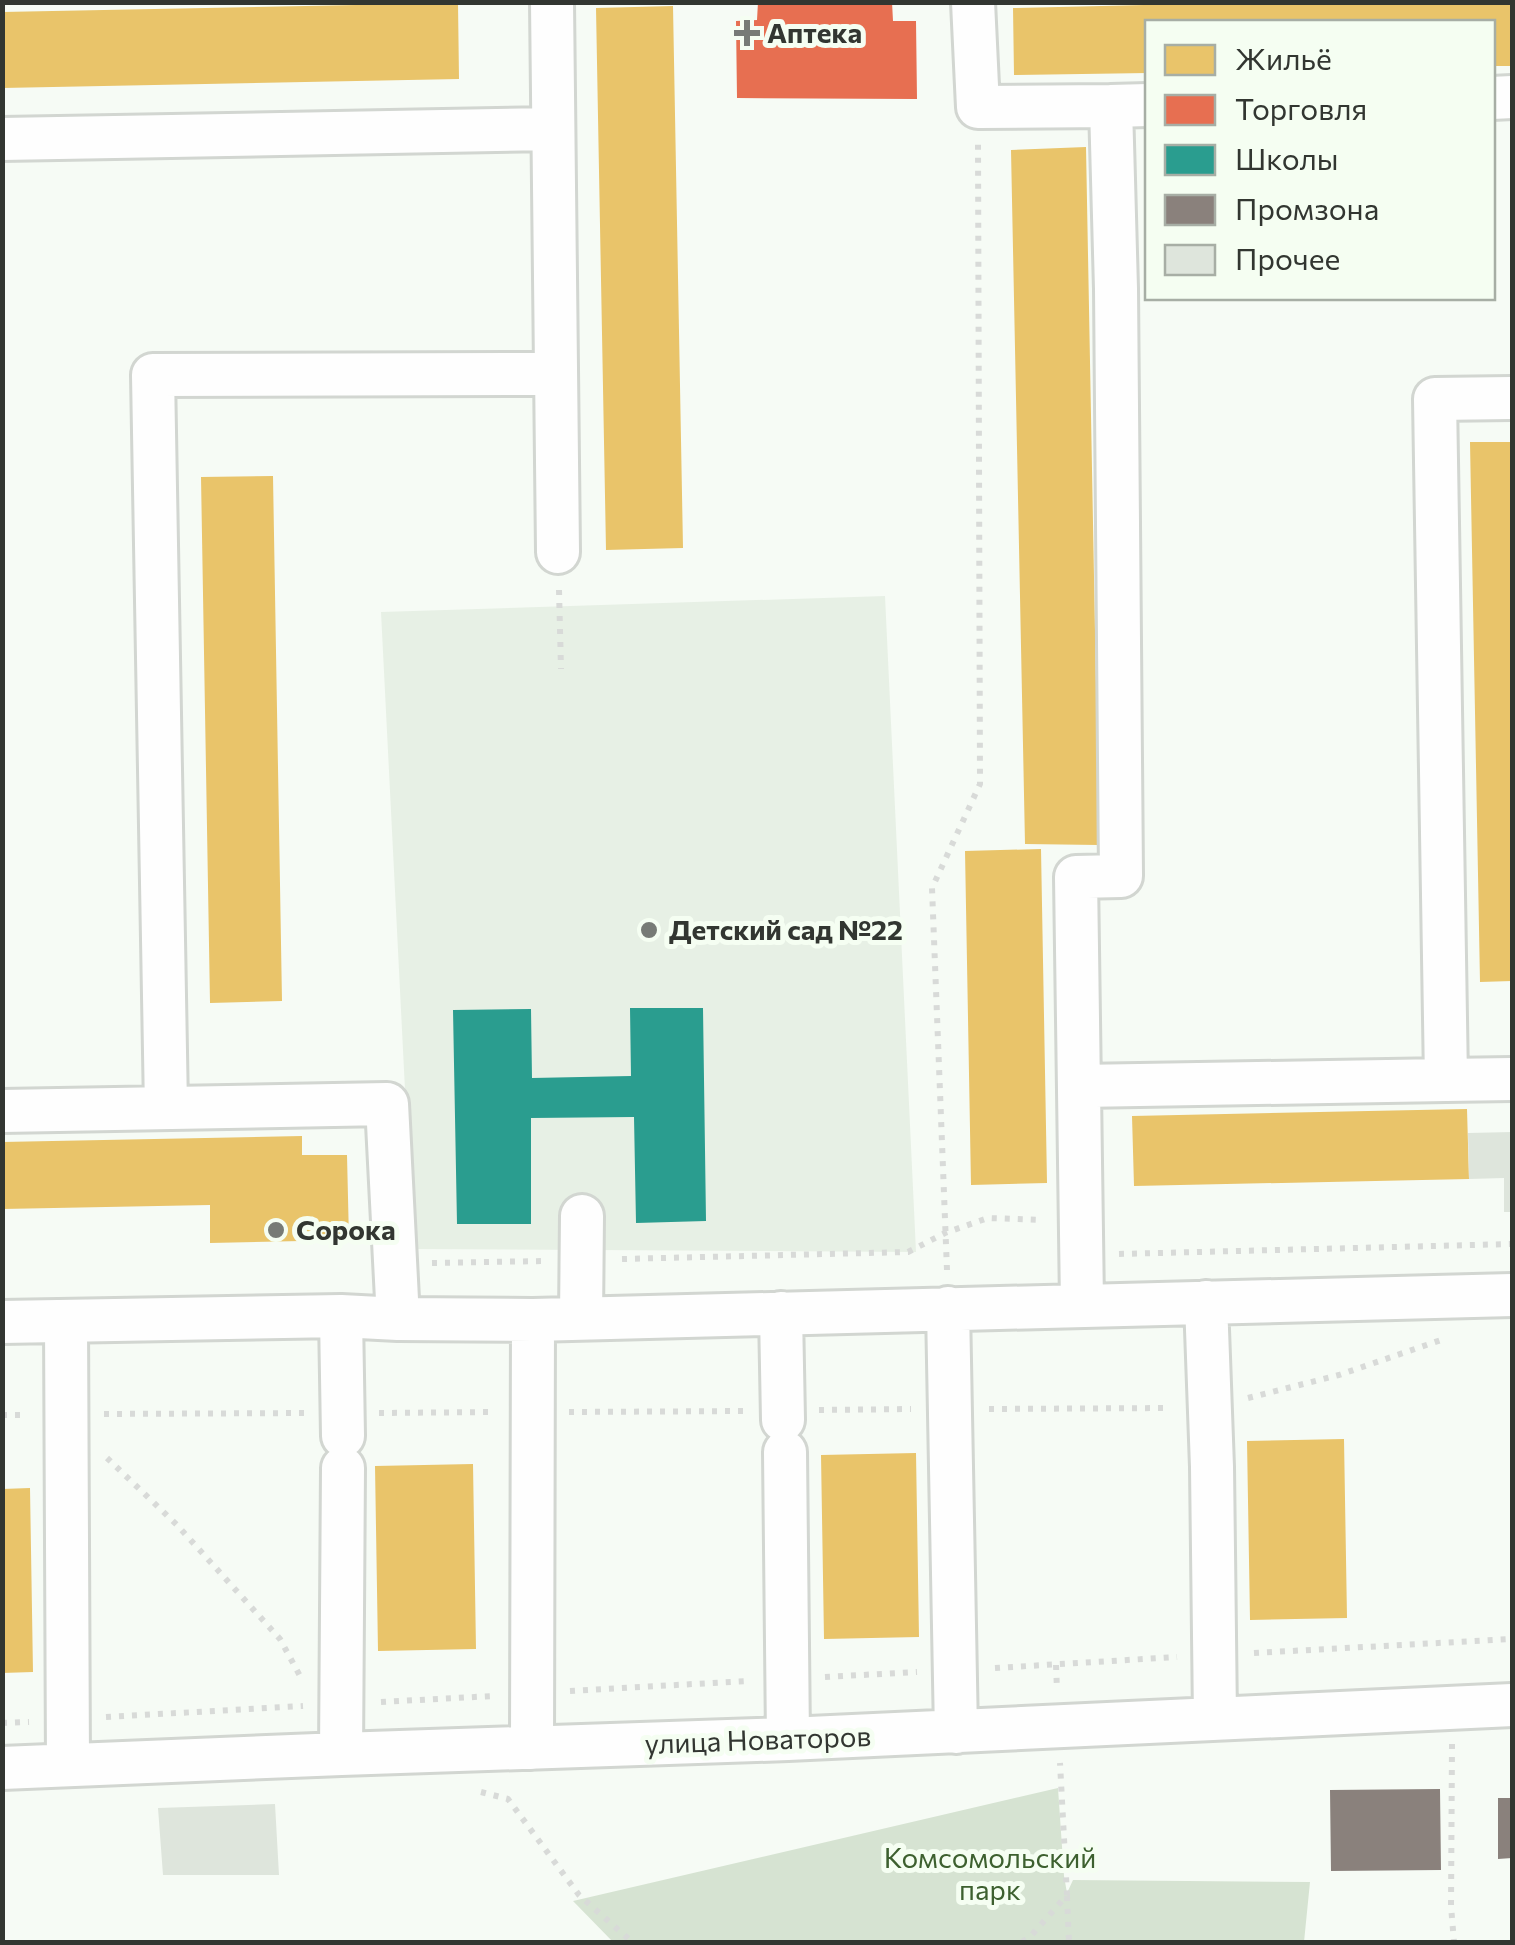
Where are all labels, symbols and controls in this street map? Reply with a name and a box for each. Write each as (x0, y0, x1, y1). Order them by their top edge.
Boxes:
place label: Аптека (767, 15, 862, 49)
legend (1145, 20, 1495, 300)
marker: Аптека (736, 22, 758, 44)
text: Жильё (1235, 39, 1332, 76)
text: Торговля (1235, 89, 1367, 126)
text: Школы (1235, 139, 1339, 176)
text: Промзона (1235, 189, 1379, 226)
text: Прочее (1235, 239, 1340, 276)
place label: Детский сад №22 (669, 912, 903, 946)
marker: Детский сад №22 (638, 919, 660, 941)
place label: Сорока (296, 1212, 396, 1246)
marker: Сорока (265, 1219, 287, 1241)
street label: улица Новаторов (644, 1718, 872, 1760)
park label: Комсомольский парк (884, 1840, 1096, 1906)

